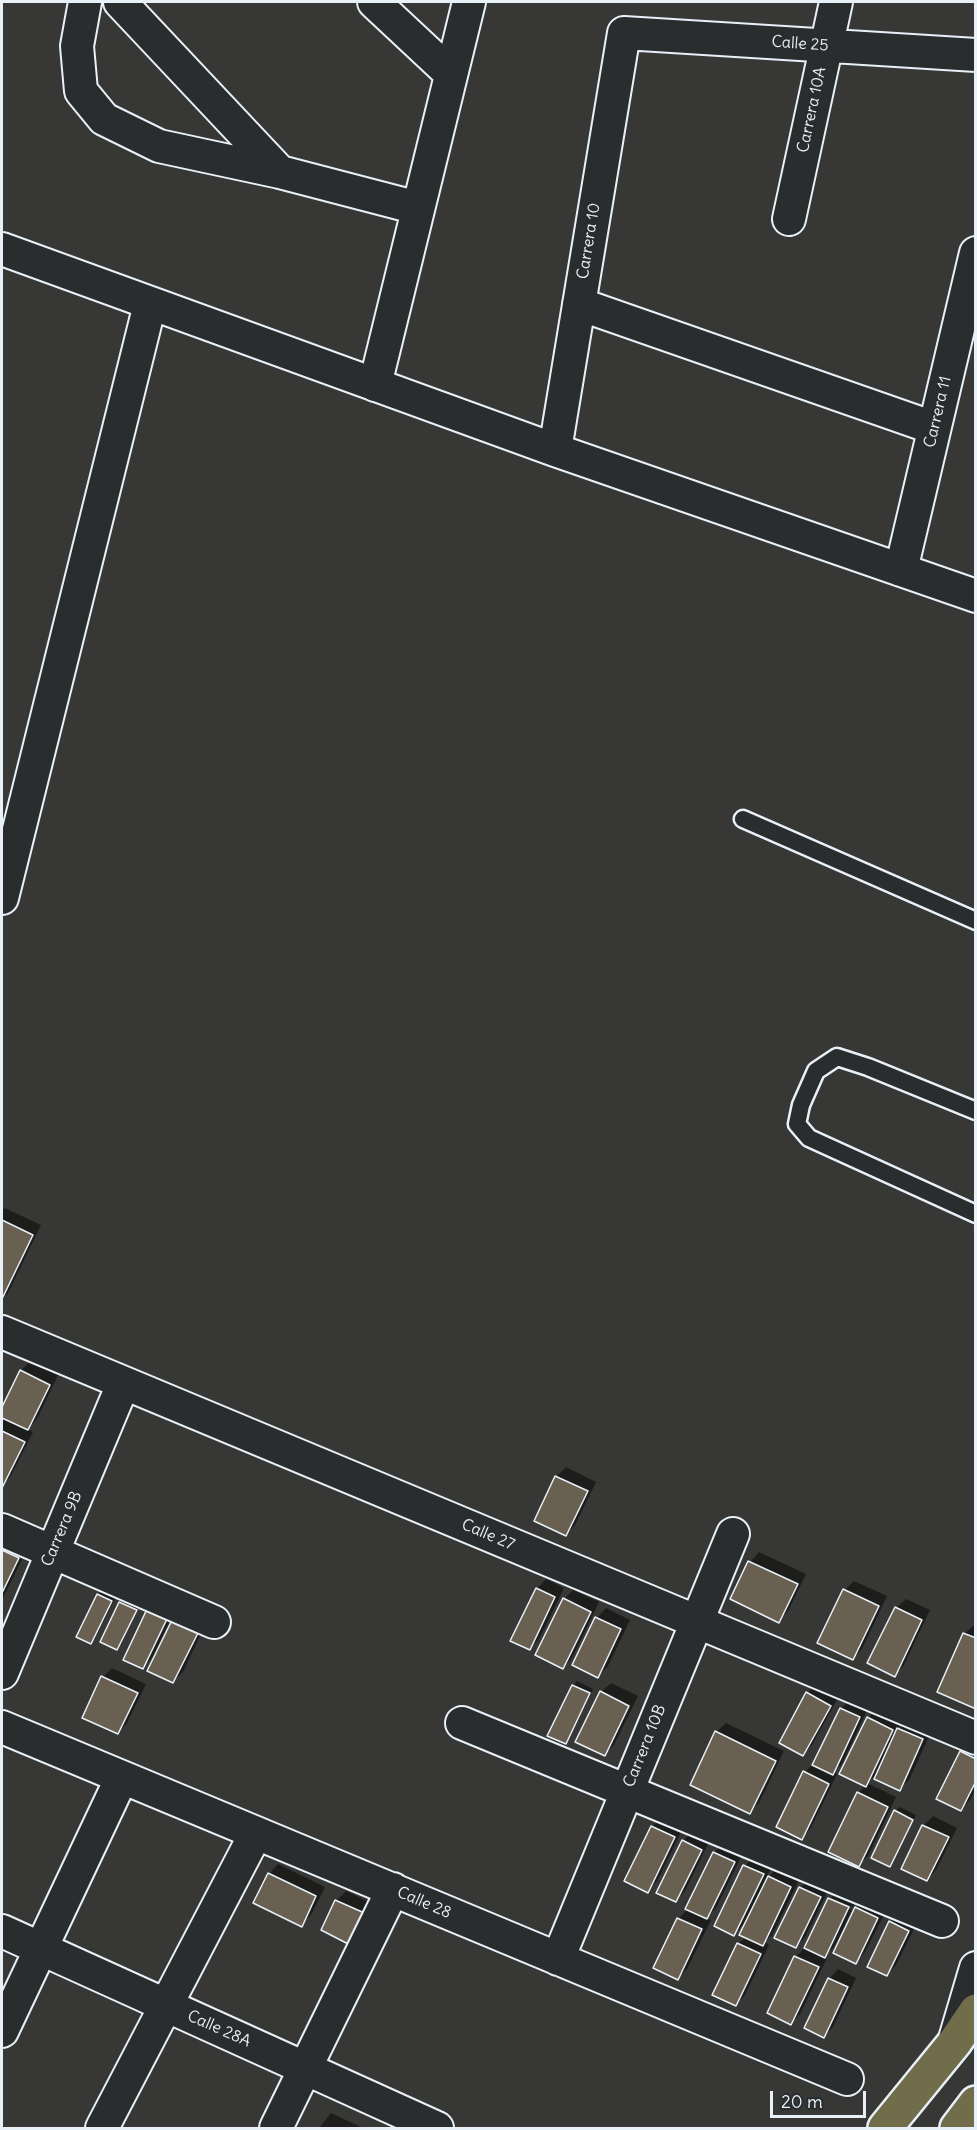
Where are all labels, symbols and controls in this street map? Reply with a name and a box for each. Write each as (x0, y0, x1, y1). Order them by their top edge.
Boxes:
street label: Calle 25 (771, 32, 829, 56)
street label: Carrera 10A (794, 65, 830, 155)
street label: Carrera 10 (574, 202, 604, 280)
street label: Carrera 11 (920, 374, 956, 450)
street label: Carrera 9B (38, 1489, 86, 1569)
street label: Calle 27 (459, 1515, 517, 1555)
street label: Carrera 10B (620, 1702, 670, 1790)
street label: Calle 28 (394, 1883, 454, 1923)
street label: Calle 28A (184, 2007, 254, 2051)
scale bar (773, 2079, 869, 2117)
text: 20 m (781, 2090, 823, 2113)

